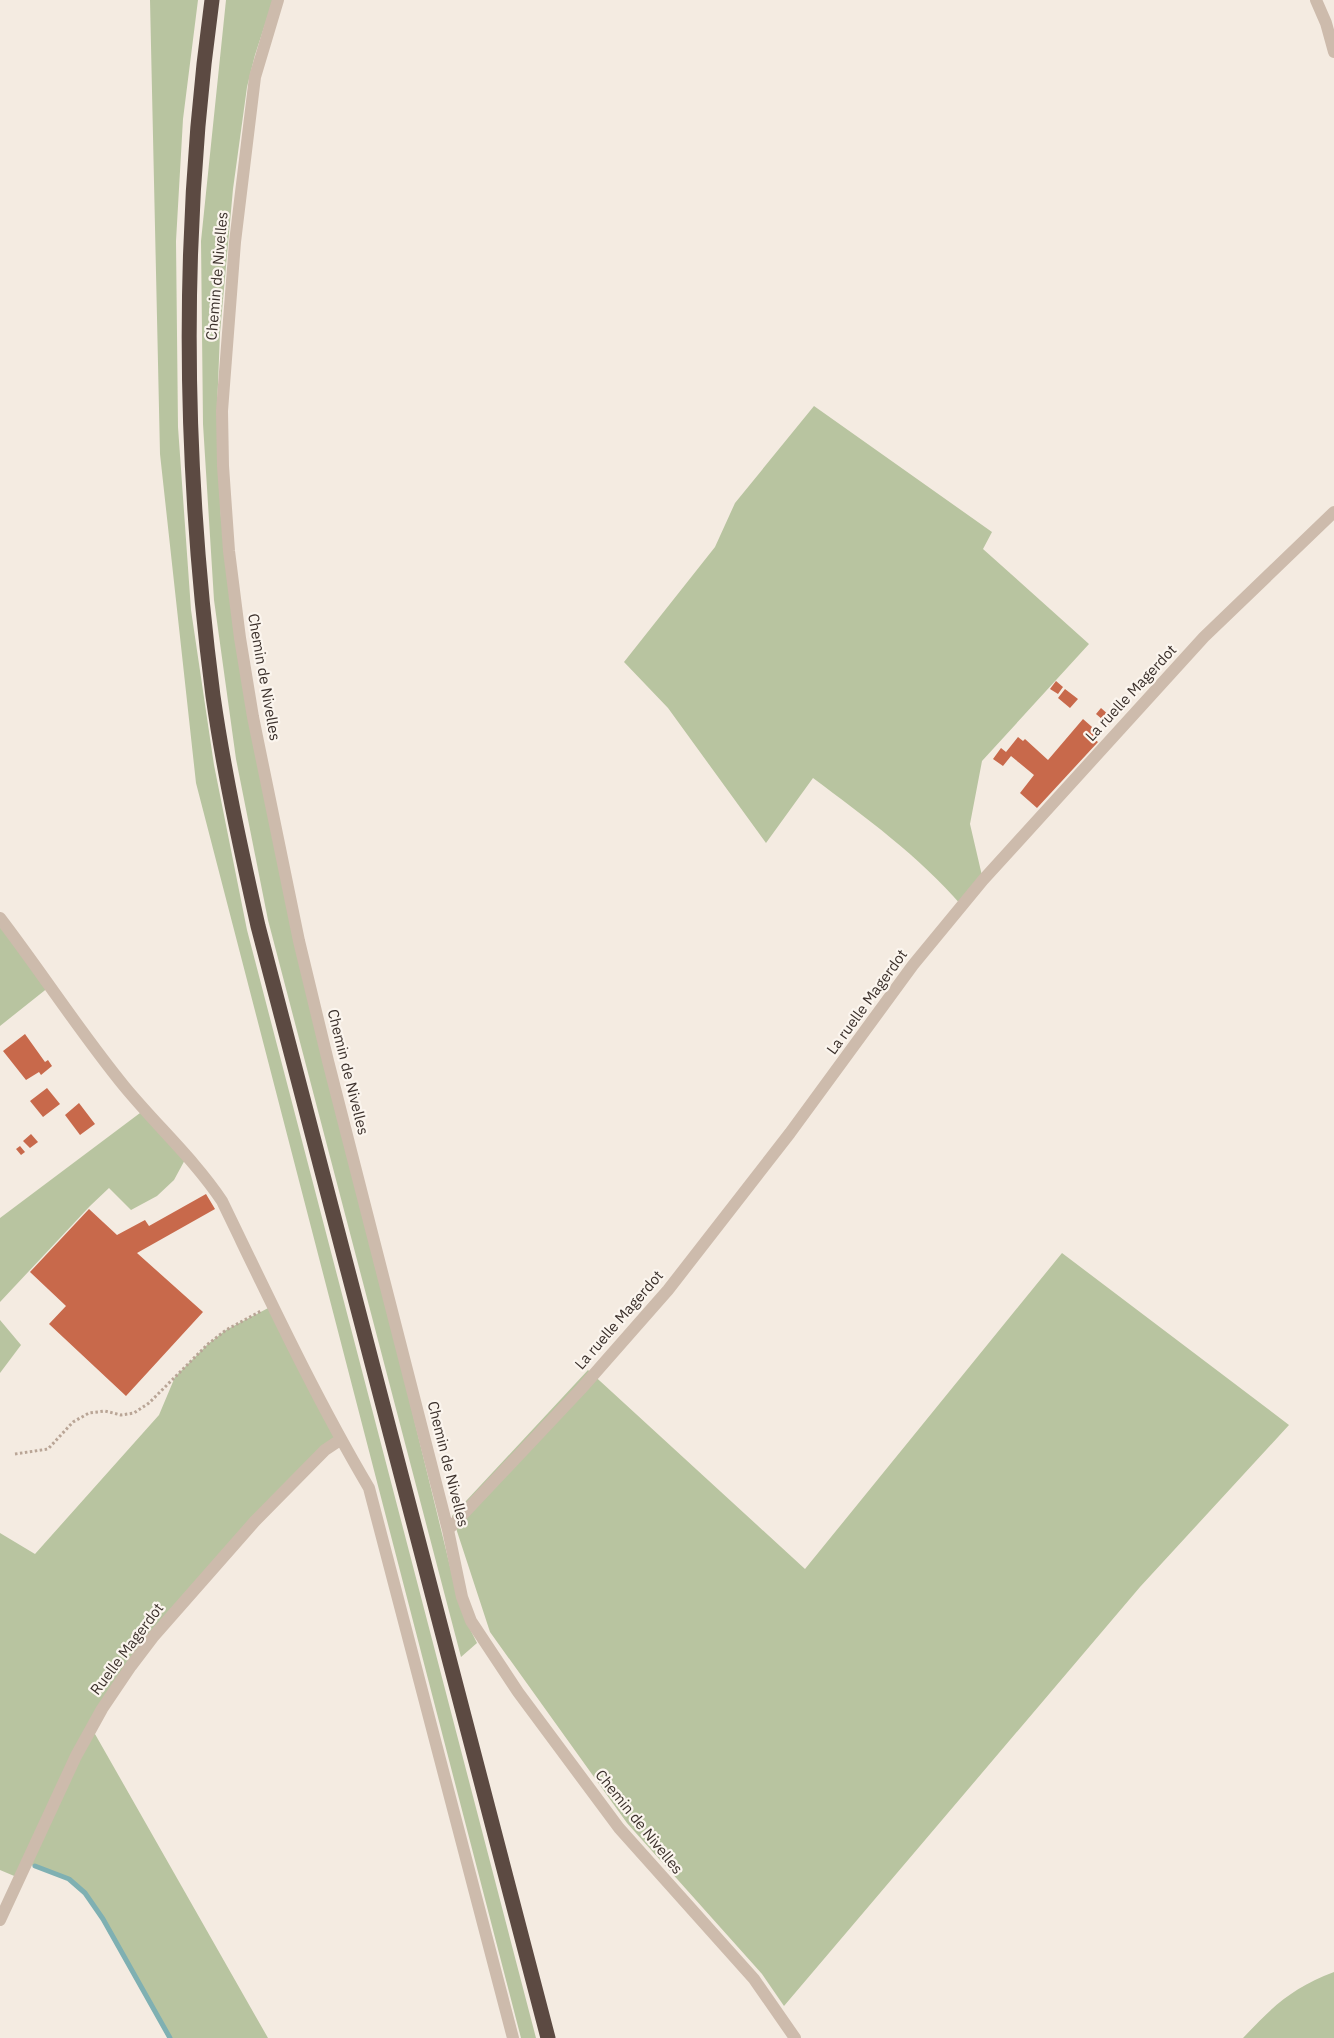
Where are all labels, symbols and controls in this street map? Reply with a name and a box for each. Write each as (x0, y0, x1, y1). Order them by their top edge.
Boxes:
street label: Chemin de Nivelles (201, 211, 232, 341)
street label: Chemin de Nivelles (244, 612, 285, 742)
street label: La ruelle Magerdot (1081, 640, 1180, 745)
street label: La ruelle Magerdot (822, 945, 911, 1058)
street label: Chemin de Nivelles (324, 1007, 373, 1137)
street label: La ruelle Magerdot (570, 1266, 667, 1373)
street label: Chemin de Nivelles (424, 1399, 473, 1529)
street label: Ruelle Magerdot (86, 1599, 167, 1698)
street label: Chemin de Nivelles (591, 1766, 687, 1878)

